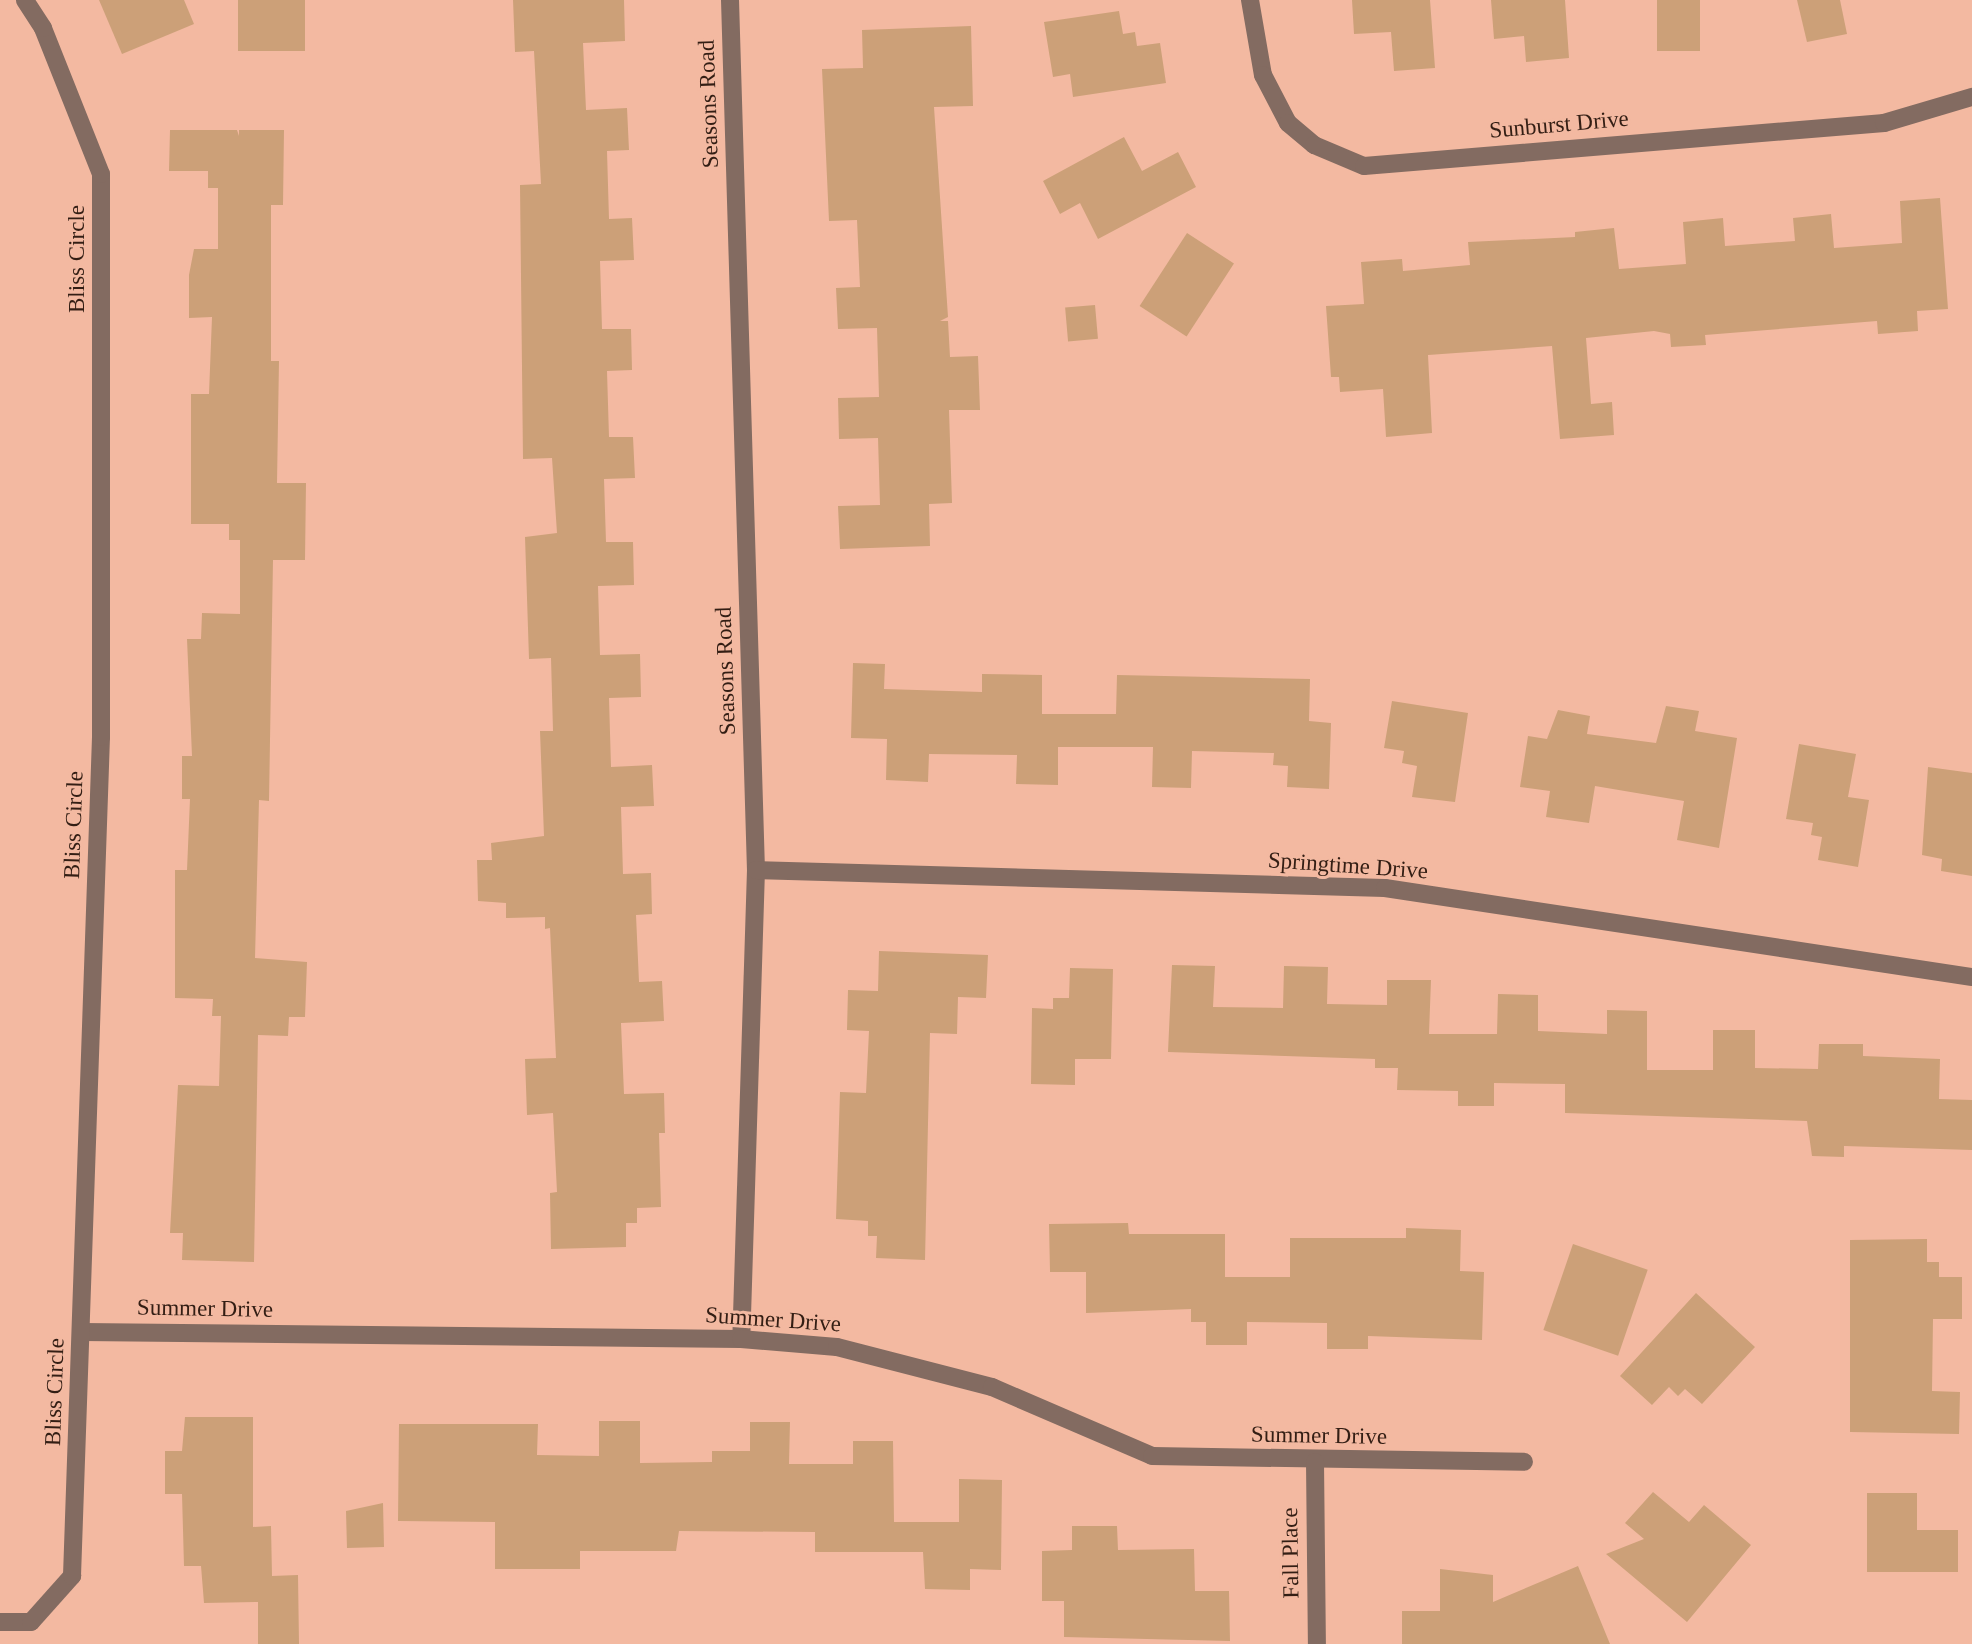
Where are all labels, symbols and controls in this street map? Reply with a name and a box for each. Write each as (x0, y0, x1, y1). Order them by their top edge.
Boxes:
street label: Seasons Road (693, 39, 725, 169)
street label: Sunburst Drive (1488, 105, 1630, 145)
street label: Bliss Circle (63, 205, 91, 313)
street label: Seasons Road (710, 606, 742, 736)
street label: Bliss Circle (58, 771, 90, 879)
street label: Springtime Drive (1267, 847, 1429, 885)
street label: Summer Drive (137, 1294, 273, 1324)
street label: Summer Drive (704, 1301, 842, 1339)
street label: Bliss Circle (39, 1338, 71, 1446)
street label: Summer Drive (1251, 1421, 1387, 1451)
street label: Fall Place (1276, 1507, 1306, 1599)

